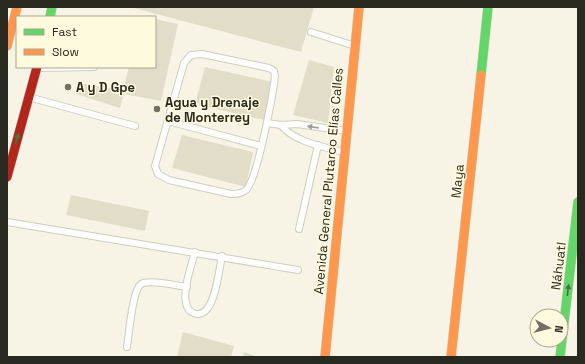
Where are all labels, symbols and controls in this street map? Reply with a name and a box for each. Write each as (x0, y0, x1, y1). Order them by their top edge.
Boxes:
legend (16, 16, 156, 68)
text: Fast (52, 24, 77, 40)
text: Slow (52, 44, 79, 60)
street label: Avenida General Plutarco Elías Calles (310, 67, 347, 295)
place label: A y D Gpe (76, 79, 135, 96)
marker: A y D Gpe (63, 82, 73, 92)
place label: Agua y Drenaje de Monterrey (165, 94, 259, 126)
marker: Agua y Drenaje de Monterrey (152, 104, 162, 114)
one-way arrow (307, 124, 319, 130)
one-way arrow (14, 133, 20, 145)
street label: Maya (447, 163, 468, 199)
street label: Náhuatl (547, 241, 570, 291)
one-way arrow (565, 284, 571, 296)
north arrow (529, 308, 569, 348)
text: N (552, 325, 566, 334)

